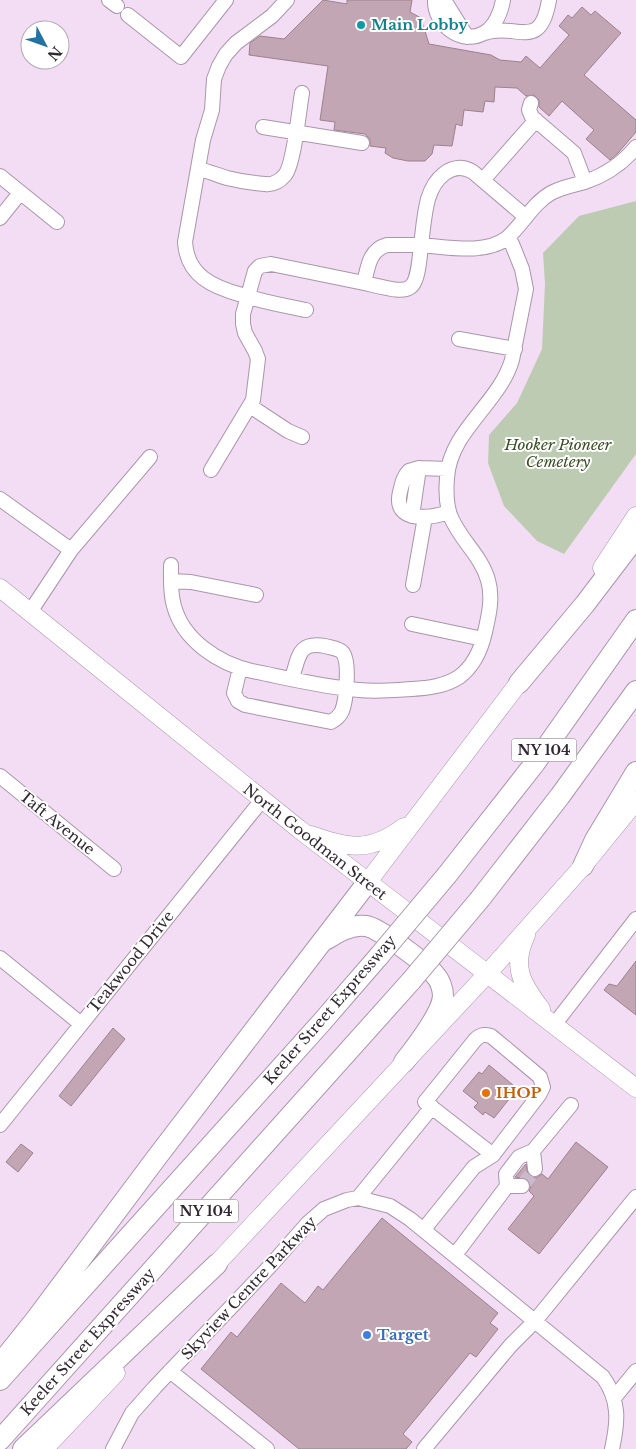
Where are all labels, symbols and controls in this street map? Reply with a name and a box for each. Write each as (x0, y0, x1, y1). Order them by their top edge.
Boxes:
place label: Main Lobby (371, 15, 468, 34)
marker: Main Lobby (355, 19, 367, 31)
north arrow (20, 20, 70, 70)
text: N (44, 43, 66, 64)
park label: Hooker Pioneer Cemetery (504, 435, 613, 471)
road number: NY 104 (512, 738, 576, 762)
street label: North Goodman Street (240, 780, 391, 904)
street label: Taft Avenue (16, 786, 99, 859)
street label: Teakwood Drive (84, 907, 178, 1017)
street label: Keeler Street Expressway (259, 931, 400, 1088)
place label: IHOP (496, 1083, 541, 1102)
marker: IHOP (480, 1087, 492, 1099)
road number: NY 104 (174, 1200, 238, 1222)
street label: Skyview Centre Parkway (177, 1212, 320, 1363)
street label: Keeler Street Expressway (16, 1264, 159, 1419)
place label: Target (377, 1325, 429, 1344)
marker: Target (361, 1329, 373, 1341)

